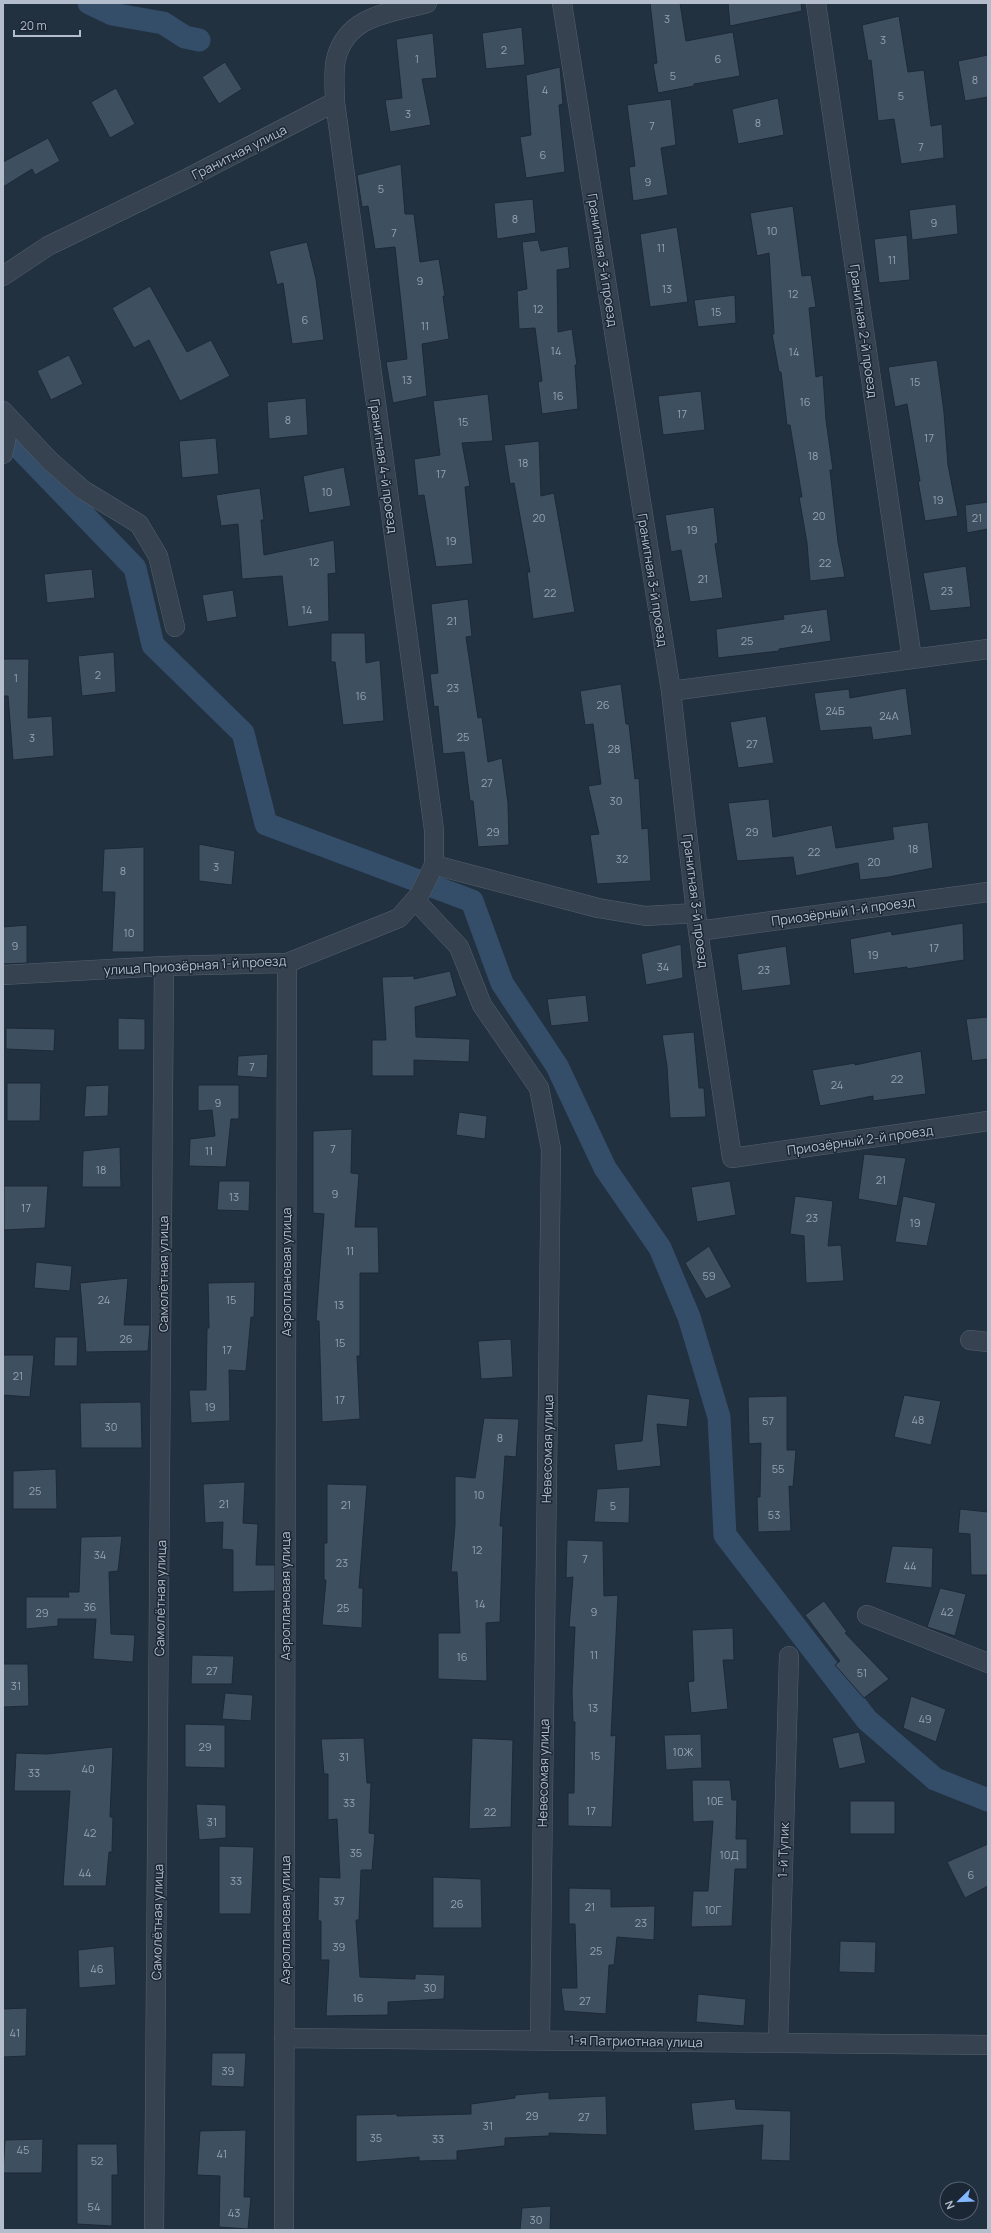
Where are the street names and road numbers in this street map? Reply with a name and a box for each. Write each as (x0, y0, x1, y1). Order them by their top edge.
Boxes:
street label: Гранитная улица (188, 120, 290, 184)
street label: Гранитная 3-й проезд (584, 192, 622, 328)
street label: Гранитная 2-й проезд (846, 263, 882, 399)
street label: Гранитная 4-й проезд (366, 398, 402, 534)
street label: Гранитная 3-й проезд (634, 512, 672, 648)
street label: Гранитная 3-й проезд (679, 833, 713, 969)
street label: Приозёрный 1-й проезд (770, 892, 916, 930)
street label: улица Приозёрная 1-й проезд (103, 951, 287, 979)
street label: Приозёрный 2-й проезд (786, 1121, 934, 1159)
street label: Аэроплановая улица (277, 1208, 295, 1337)
street label: Самолётная улица (154, 1216, 172, 1332)
street label: Невесомая улица (537, 1395, 557, 1503)
street label: Аэроплановая улица (276, 1532, 294, 1661)
street label: Самолётная улица (150, 1540, 170, 1656)
street label: Невесомая улица (533, 1719, 553, 1827)
street label: 1-й Тупик (773, 1821, 793, 1878)
street label: Аэроплановая улица (276, 1856, 294, 1985)
street label: Самолётная улица (147, 1864, 167, 1980)
street label: 1-я Патриотная улица (569, 2031, 703, 2051)

